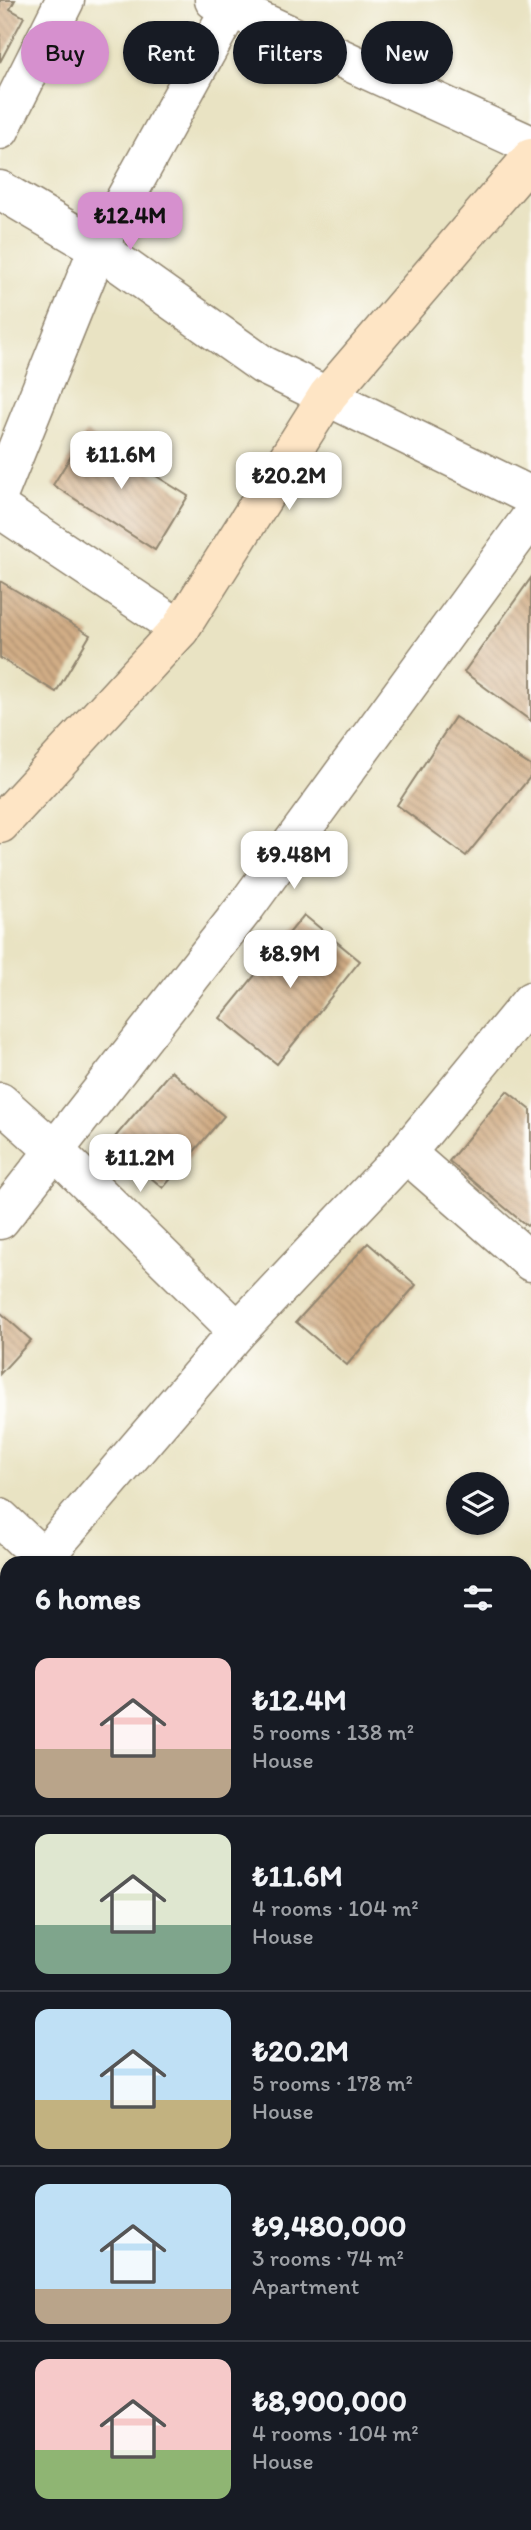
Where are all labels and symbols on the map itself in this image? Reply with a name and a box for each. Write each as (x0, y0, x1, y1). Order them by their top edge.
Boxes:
pin: ₺12.4M (73, 192, 187, 252)
pin: ₺11.6M (64, 432, 178, 491)
pin: ₺20.2M (232, 452, 346, 512)
pin: ₺9.48M (237, 832, 351, 891)
pin: ₺8.9M (241, 930, 339, 990)
pin: ₺11.2M (83, 1134, 197, 1194)

